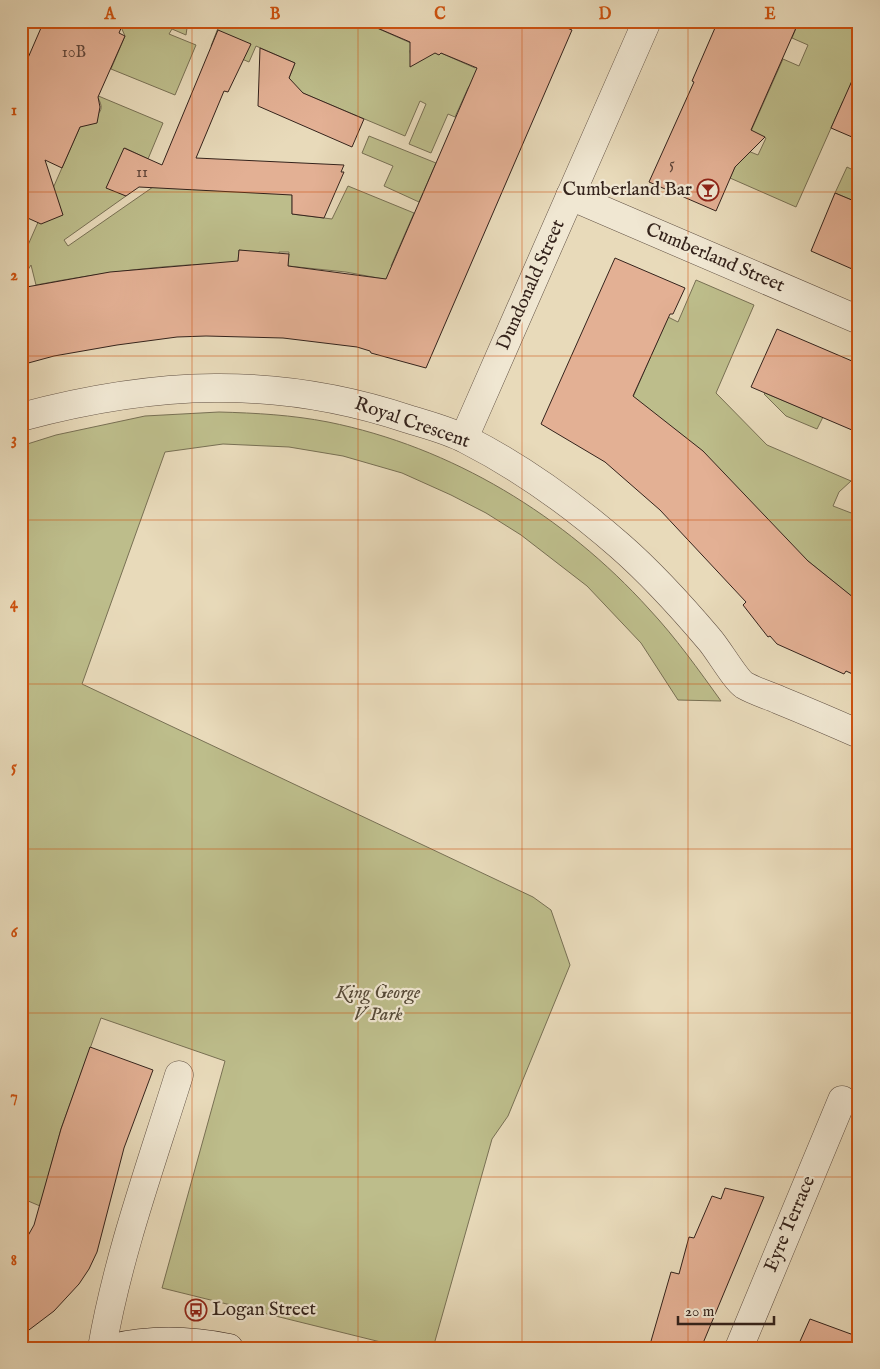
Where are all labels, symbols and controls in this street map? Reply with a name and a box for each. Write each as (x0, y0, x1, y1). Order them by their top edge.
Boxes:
text: A (104, 5, 117, 25)
text: B (270, 5, 281, 25)
text: C (434, 5, 446, 25)
text: D (599, 5, 612, 25)
text: E (764, 5, 776, 25)
house number: 10B (62, 43, 86, 63)
text: 1 (11, 101, 17, 121)
house number: 5 (669, 155, 675, 175)
house number: 11 (136, 163, 148, 183)
place label: Cumberland Bar (563, 178, 692, 202)
bar icon: Cumberland Bar (696, 178, 720, 202)
street label: Dundonald Street (491, 216, 571, 354)
street label: Cumberland Street (642, 218, 789, 298)
text: 2 (10, 266, 18, 286)
street label: Royal Crescent (351, 392, 473, 454)
text: 3 (11, 430, 17, 450)
text: 4 (10, 594, 19, 614)
text: 5 (11, 758, 17, 778)
text: 6 (11, 923, 19, 943)
park label: King George V Park (335, 981, 421, 1027)
text: 7 (10, 1087, 18, 1107)
street label: Eyre Terrace (759, 1172, 821, 1276)
text: 8 (11, 1251, 17, 1271)
scale bar (678, 1294, 774, 1326)
bus stop icon: Logan Street (184, 1298, 208, 1322)
place label: Logan Street (212, 1298, 316, 1322)
text: 20 m (685, 1302, 715, 1321)

